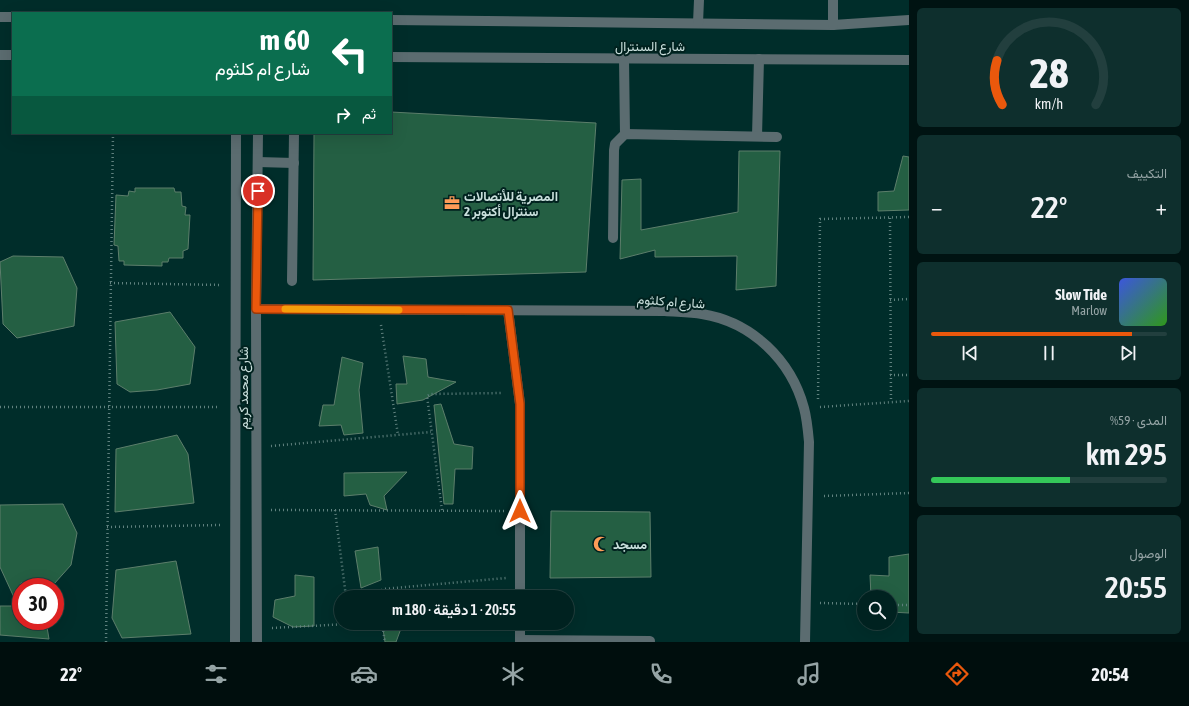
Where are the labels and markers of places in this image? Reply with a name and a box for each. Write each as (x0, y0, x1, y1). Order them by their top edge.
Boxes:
pin (241, 174, 275, 208)
place label: المصرية للأتصالات سنترال أكتوبر 2 (464, 189, 558, 220)
office icon: المصرية للأتصالات سنترال أكتوبر 2 (443, 194, 461, 212)
mosque icon: مسجد (592, 535, 610, 553)
place label: مسجد (613, 537, 647, 552)

